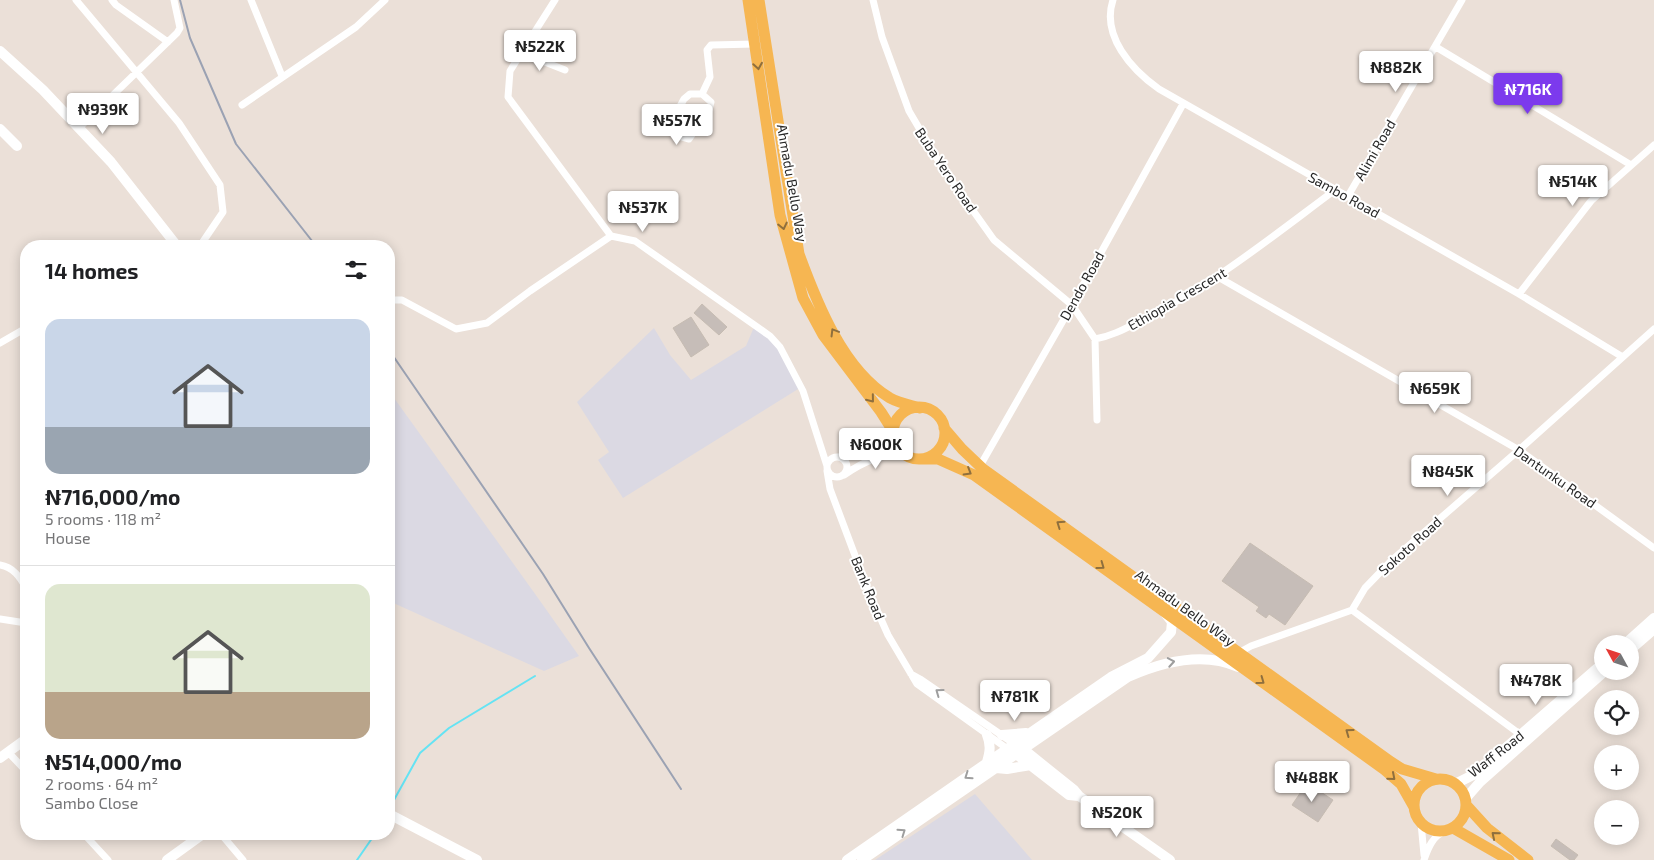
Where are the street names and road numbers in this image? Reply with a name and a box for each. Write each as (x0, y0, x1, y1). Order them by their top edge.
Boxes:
street label: Alimi Road (1350, 116, 1399, 183)
street label: Ahmadu Bello Way (774, 123, 811, 244)
street label: Buba Yero Road (912, 124, 981, 215)
street label: Sambo Road (1306, 168, 1383, 221)
street label: Dendo Road (1056, 248, 1107, 323)
street label: Ethiopia Crescent (1124, 263, 1229, 334)
street label: Dantunku Road (1511, 442, 1600, 511)
street label: Sokoto Road (1375, 513, 1445, 578)
street label: Bank Road (848, 554, 889, 622)
street label: Ahmadu Bello Way (1132, 566, 1239, 650)
street label: Waff Road (1464, 727, 1527, 781)

